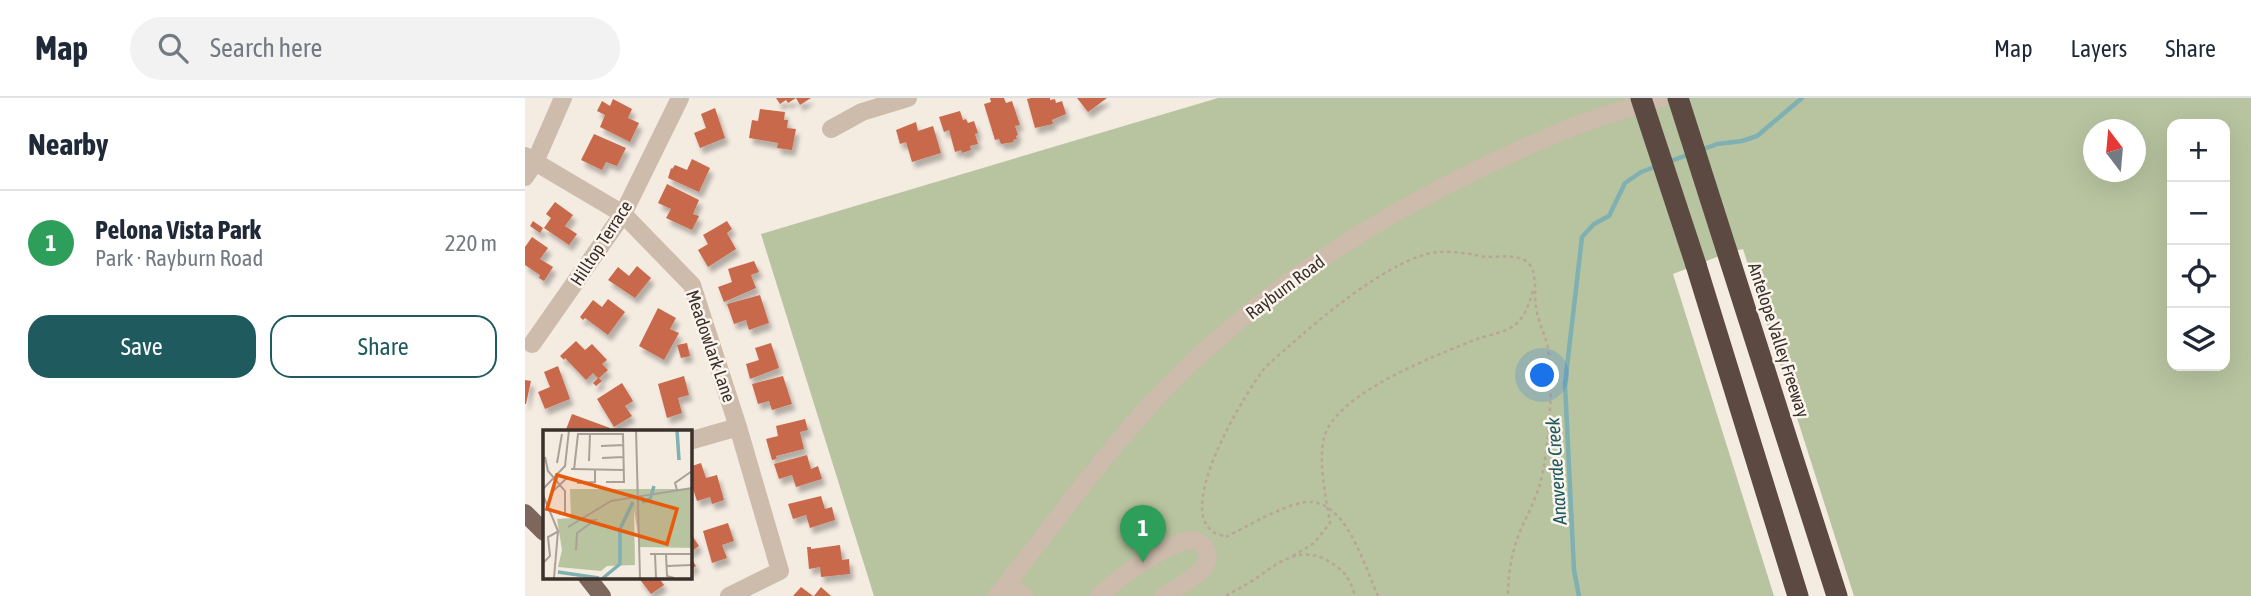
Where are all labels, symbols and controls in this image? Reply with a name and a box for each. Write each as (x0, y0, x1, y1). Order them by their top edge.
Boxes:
search box (130, 17, 620, 80)
text: Map (35, 29, 88, 67)
icon: search (154, 29, 192, 67)
text: Search here (210, 33, 322, 63)
text: Map (1994, 35, 2033, 62)
text: Layers (2071, 35, 2127, 62)
text: Share (2165, 35, 2216, 62)
north arrow (2083, 119, 2146, 182)
map controls (2167, 119, 2230, 371)
button: + (2167, 119, 2230, 182)
text: Nearby (28, 127, 108, 161)
button: − (2167, 182, 2230, 245)
street label: Hilltop Terrace (566, 197, 636, 289)
text: Pelona Vista Park (95, 215, 261, 245)
text: 1 (46, 230, 56, 256)
text: 220 m (445, 230, 497, 256)
text: Park · Rayburn Road (95, 245, 263, 271)
button: locate (2167, 245, 2230, 308)
street label: Rayburn Road (1242, 251, 1328, 323)
street label: Antelope Valley Freeway (1744, 260, 1814, 420)
street label: Meadowlark Lane (682, 287, 740, 405)
button: layers (2167, 308, 2230, 371)
button: Save (28, 315, 256, 378)
button: Share (270, 315, 497, 378)
your location (1525, 358, 1559, 392)
water label: Anaverde Creek (1541, 416, 1571, 526)
inset map (543, 430, 691, 578)
pin: 1 (1120, 505, 1166, 563)

